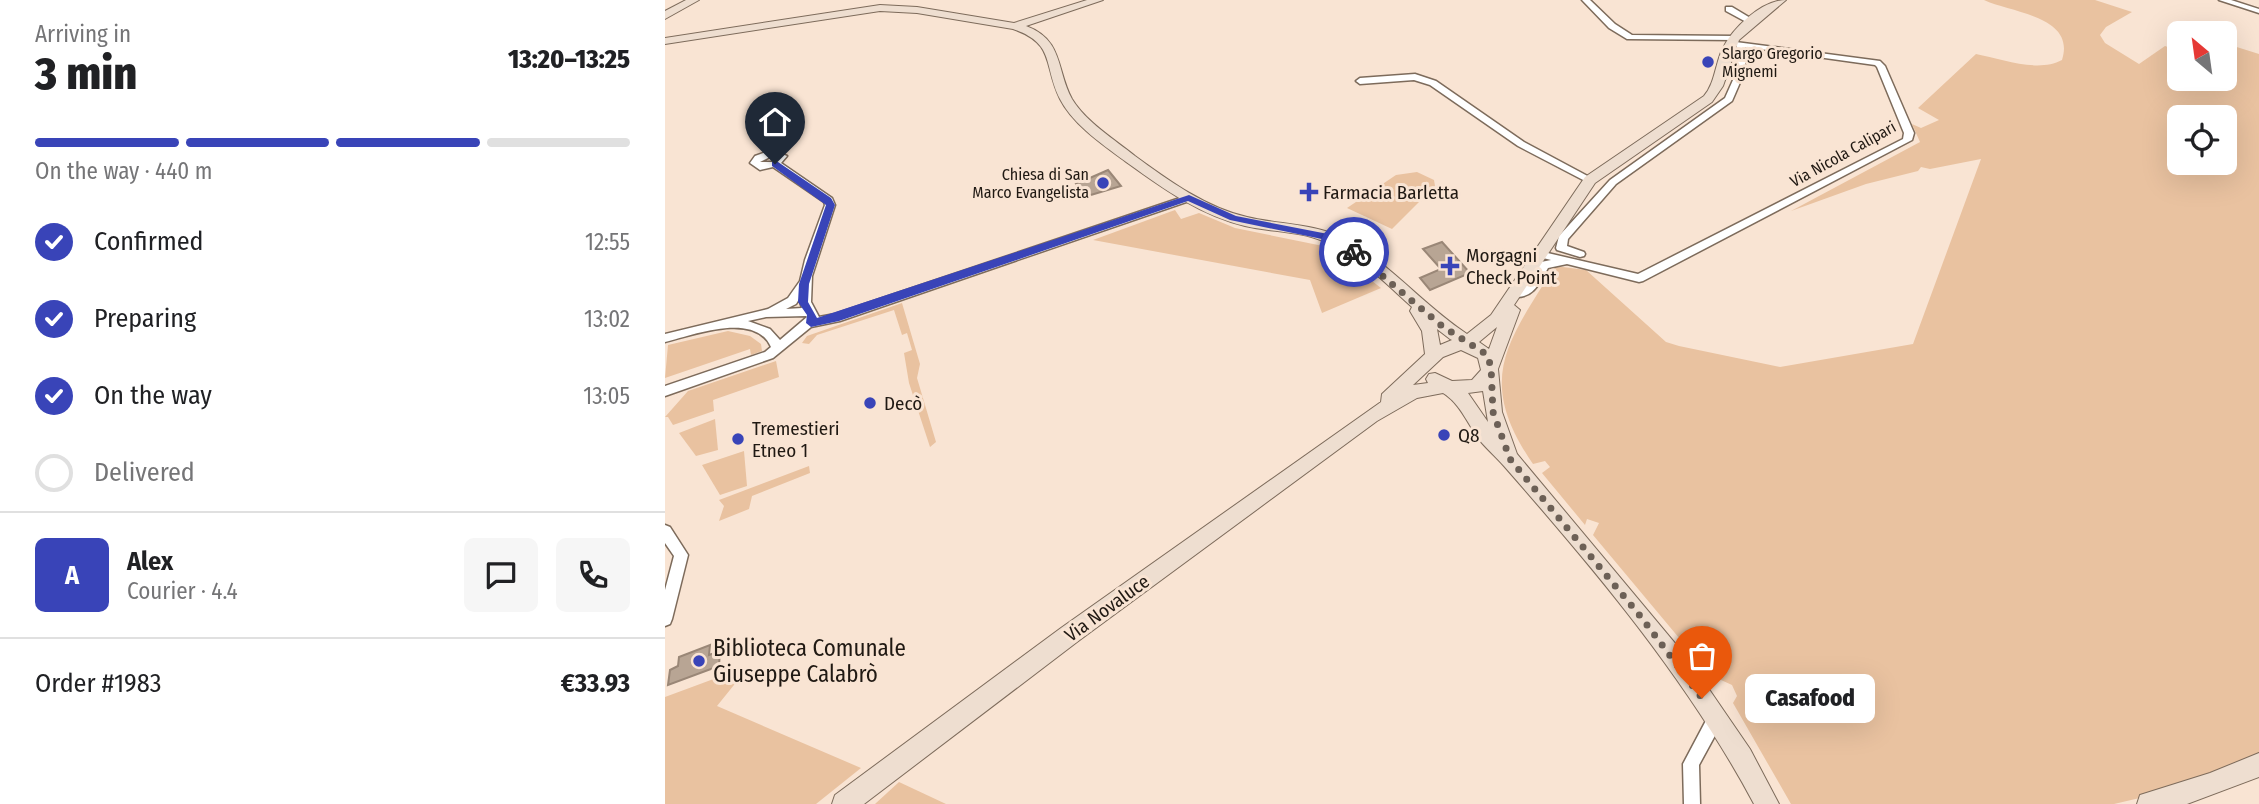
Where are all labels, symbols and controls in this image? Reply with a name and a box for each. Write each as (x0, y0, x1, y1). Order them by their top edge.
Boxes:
text: Arriving in (35, 20, 131, 48)
north arrow (2167, 21, 2237, 91)
map controls (2167, 21, 2237, 175)
text: 13:20–13:25 (508, 44, 630, 75)
place label: Slargo Gregorio Mignemi (1722, 44, 1823, 81)
text: 3 min (35, 46, 137, 101)
marker: Slargo Gregorio Mignemi (1700, 54, 1716, 70)
pin (745, 92, 805, 164)
icon: home (756, 103, 794, 141)
button: locate (2167, 105, 2237, 175)
street label: Via Nicola Calipari (1787, 117, 1899, 191)
text: On the way · 440 m (35, 157, 212, 185)
place label: Chiesa di San Marco Evangelista (972, 165, 1089, 202)
marker: Chiesa di San Marco Evangelista (1095, 175, 1111, 191)
place label: Farmacia Barletta (1323, 181, 1459, 204)
marker: Farmacia Barletta (1301, 184, 1317, 200)
courier (1319, 217, 1389, 287)
icon: check (35, 223, 73, 261)
text: Confirmed (94, 226, 204, 257)
text: 12:55 (585, 228, 630, 256)
icon: bike (1335, 233, 1373, 271)
place label: Morgagni Check Point (1466, 244, 1557, 289)
marker: Morgagni Check Point (1440, 256, 1460, 276)
icon: check (35, 300, 73, 338)
text: Preparing (94, 303, 196, 334)
text: 13:02 (584, 305, 630, 333)
icon: check (35, 377, 73, 415)
text: On the way (94, 380, 212, 411)
text: 13:05 (583, 382, 630, 410)
place label: Decò (884, 392, 922, 415)
marker: Decò (862, 395, 878, 411)
place label: Tremestieri Etneo 1 (752, 417, 840, 462)
place label: Q8 (1458, 424, 1479, 447)
marker: Q8 (1436, 427, 1452, 443)
marker: Tremestieri Etneo 1 (730, 431, 746, 447)
text: Delivered (94, 457, 195, 488)
button: chat (464, 538, 538, 612)
button: phone (556, 538, 630, 612)
text: Alex (127, 546, 173, 577)
text: A (65, 560, 79, 591)
street label: Via Novaluce (1060, 570, 1154, 646)
text: Courier · 4.4 (127, 577, 238, 605)
pin (1672, 626, 1732, 698)
place label: Biblioteca Comunale Giuseppe Calabrò (713, 634, 906, 688)
icon: bag (1683, 637, 1721, 675)
marker: Biblioteca Comunale Giuseppe Calabrò (691, 653, 707, 669)
text: Order #1983 (35, 668, 161, 699)
text: €33.93 (561, 668, 630, 699)
callout: Casafood (1744, 674, 1873, 722)
text: Casafood (1765, 684, 1855, 712)

